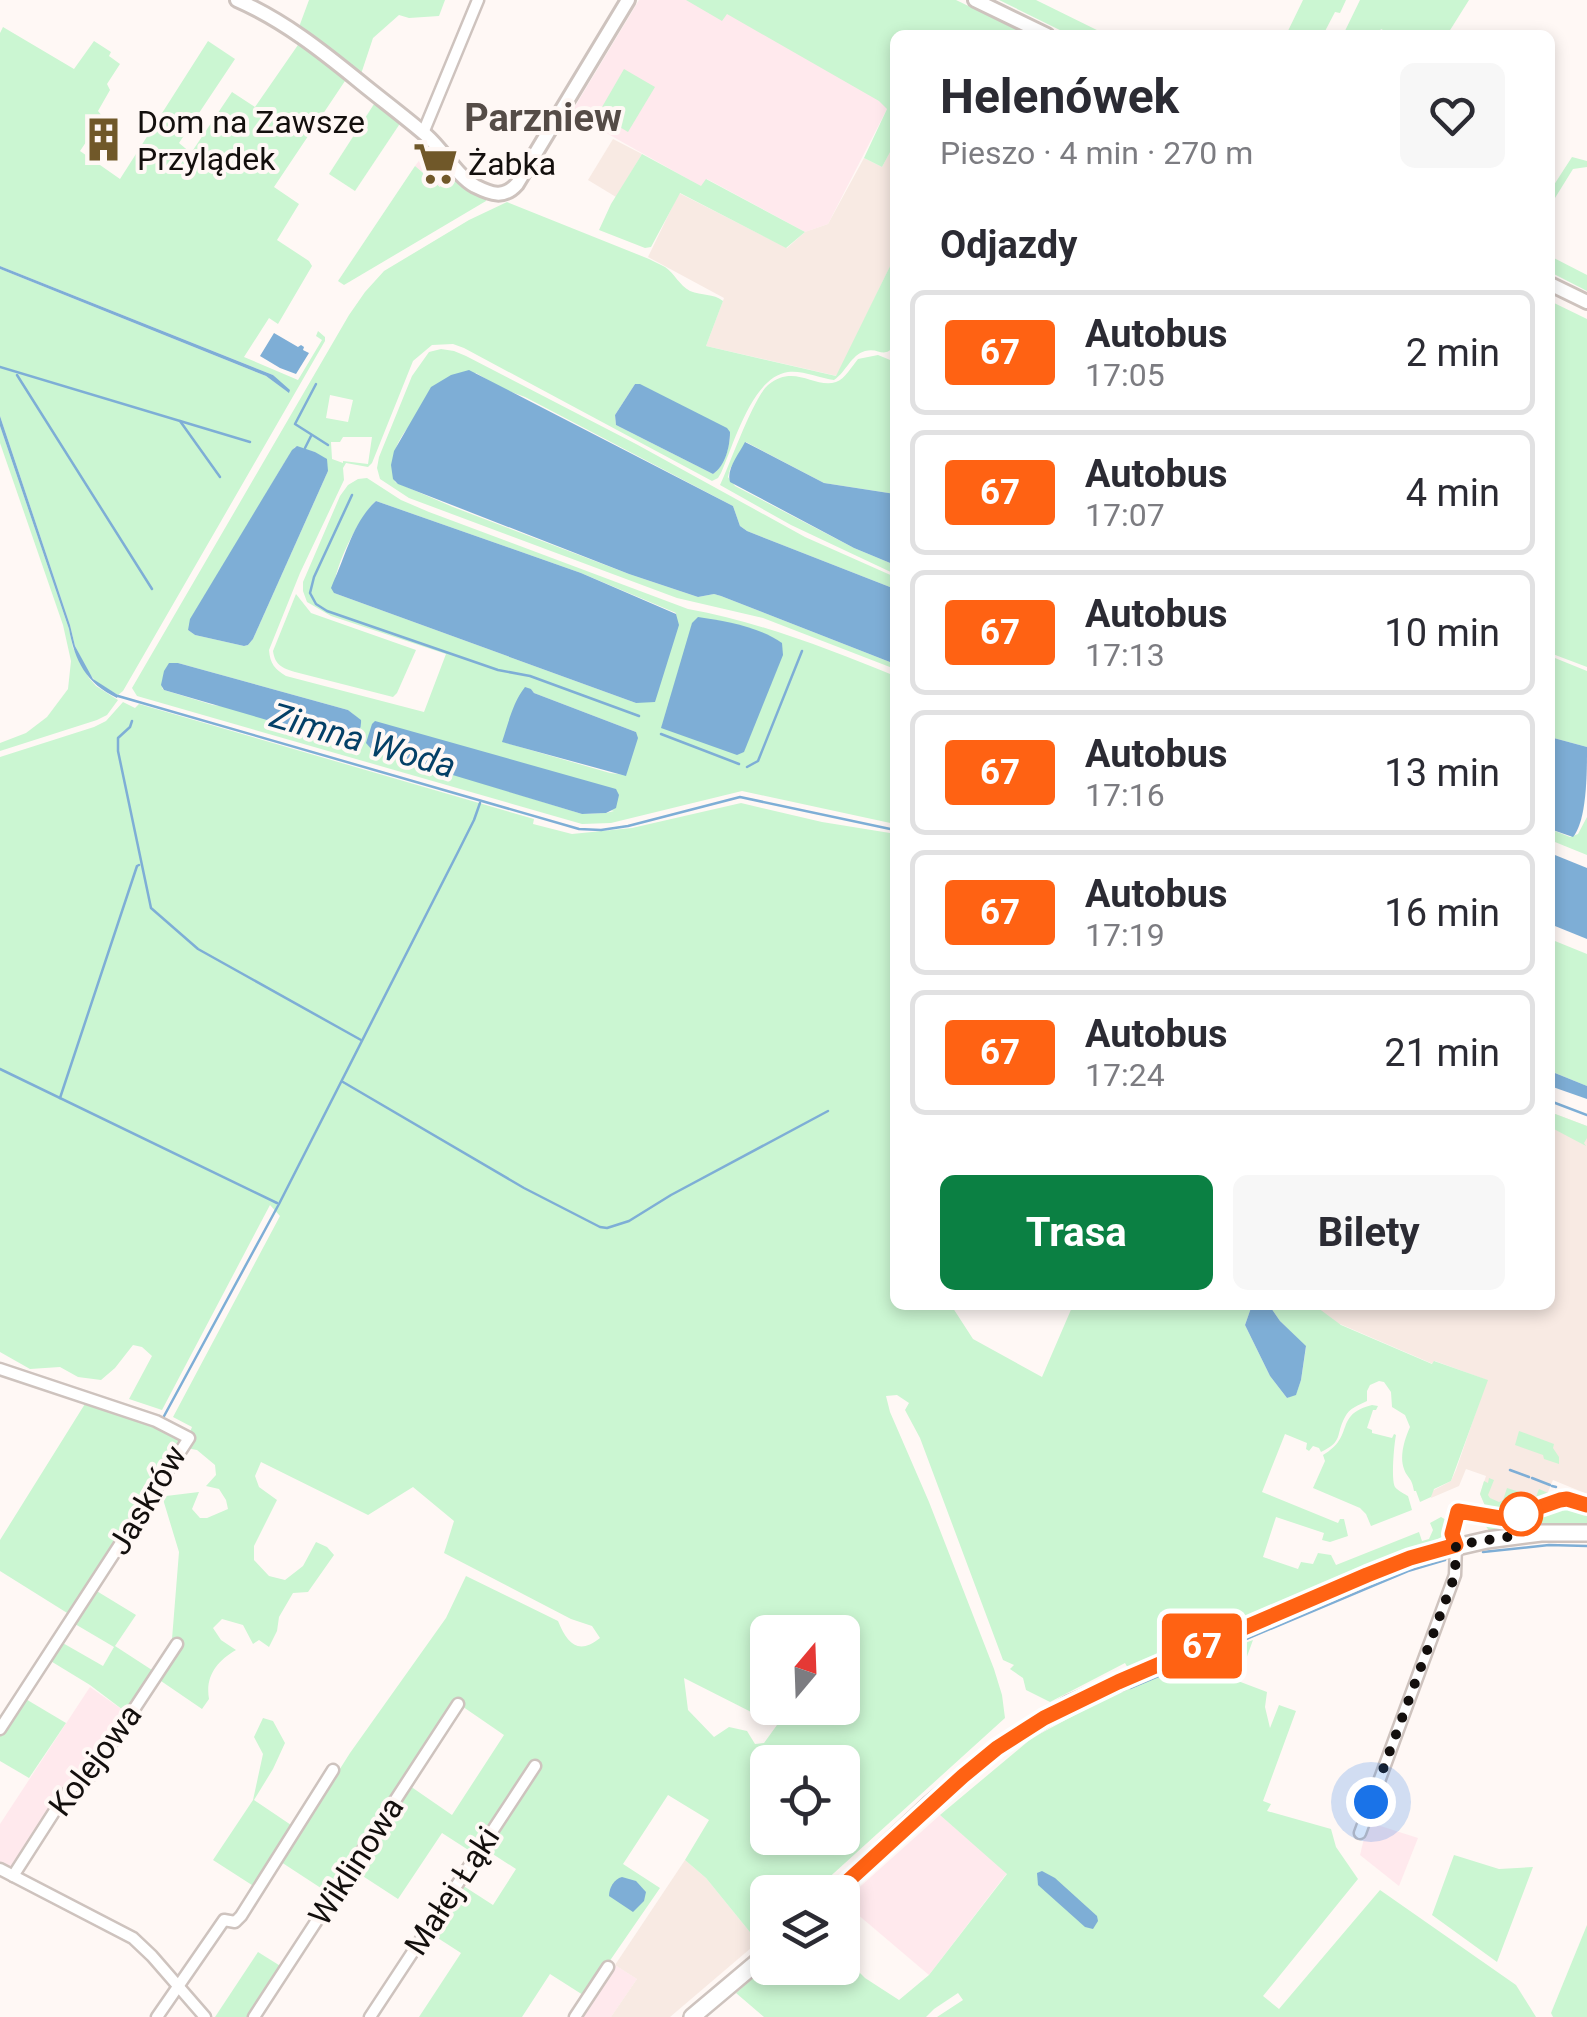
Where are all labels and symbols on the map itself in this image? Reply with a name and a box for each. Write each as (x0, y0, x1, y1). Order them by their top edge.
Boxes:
district label: Parzniew (464, 96, 622, 140)
place label: Dom na Zawsze Przylądek (137, 103, 365, 178)
building icon: Dom na Zawsze Przylądek (80, 116, 128, 164)
supermarket icon: Żabka (411, 140, 459, 188)
place label: Żabka (468, 145, 556, 183)
water label: Zimna Woda (265, 695, 460, 787)
street label: Jaskrów (100, 1439, 194, 1561)
unlabelled marker (1500, 1493, 1542, 1535)
line badge: 67 (1157, 1614, 1247, 1678)
north arrow (750, 1615, 860, 1725)
street label: Kolejowa (41, 1697, 149, 1823)
your location (1346, 1777, 1396, 1827)
street label: Wiklinowa (300, 1790, 412, 1932)
street label: Małej Łąki (397, 1820, 507, 1962)

